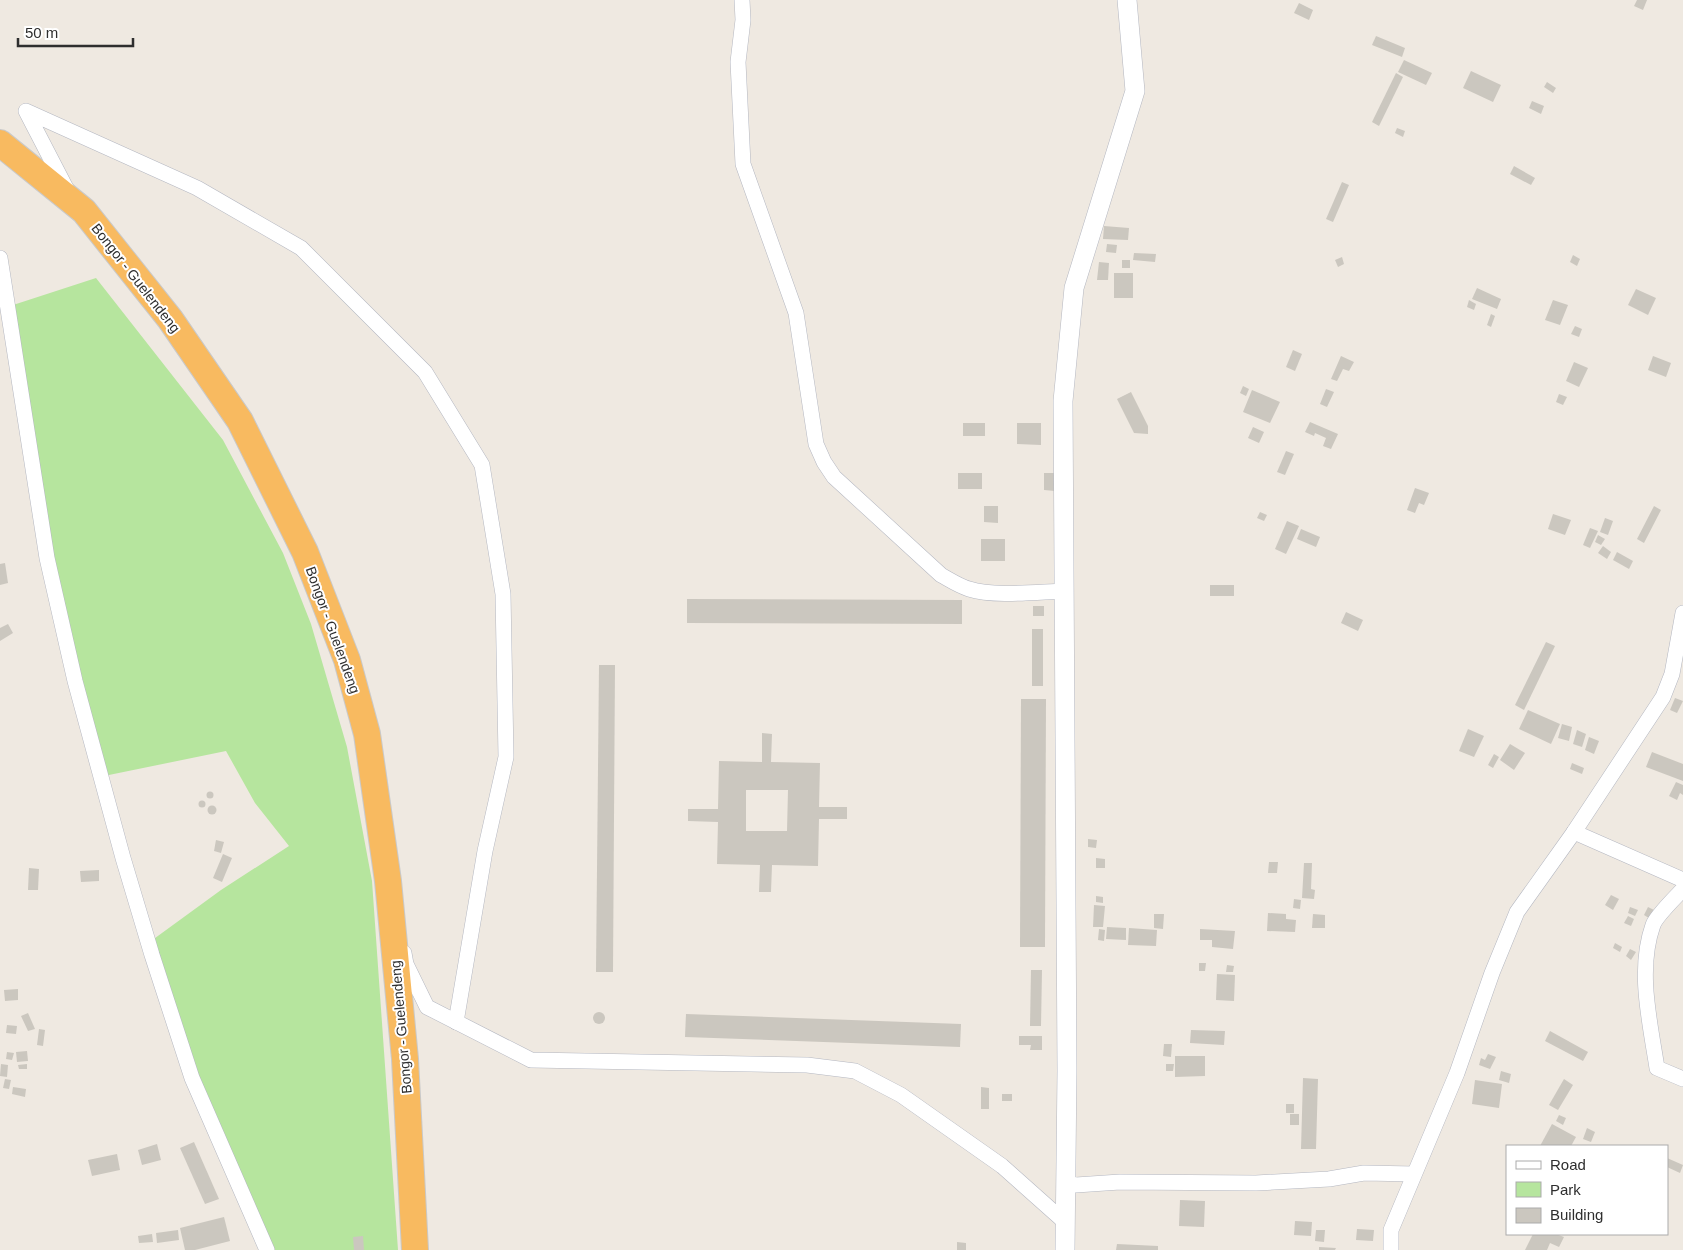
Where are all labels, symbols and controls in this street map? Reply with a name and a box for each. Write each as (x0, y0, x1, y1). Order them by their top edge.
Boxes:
scale bar (18, 15, 132, 47)
text: 50 m (25, 24, 58, 41)
street label: Bongor - Guelendeng (88, 220, 184, 336)
street label: Bongor - Guelendeng (303, 564, 363, 696)
street label: Bongor - Guelendeng (387, 960, 415, 1094)
legend (1506, 1145, 1668, 1235)
text: Road (1550, 1156, 1586, 1173)
text: Park (1550, 1181, 1581, 1198)
text: Building (1550, 1206, 1603, 1223)

